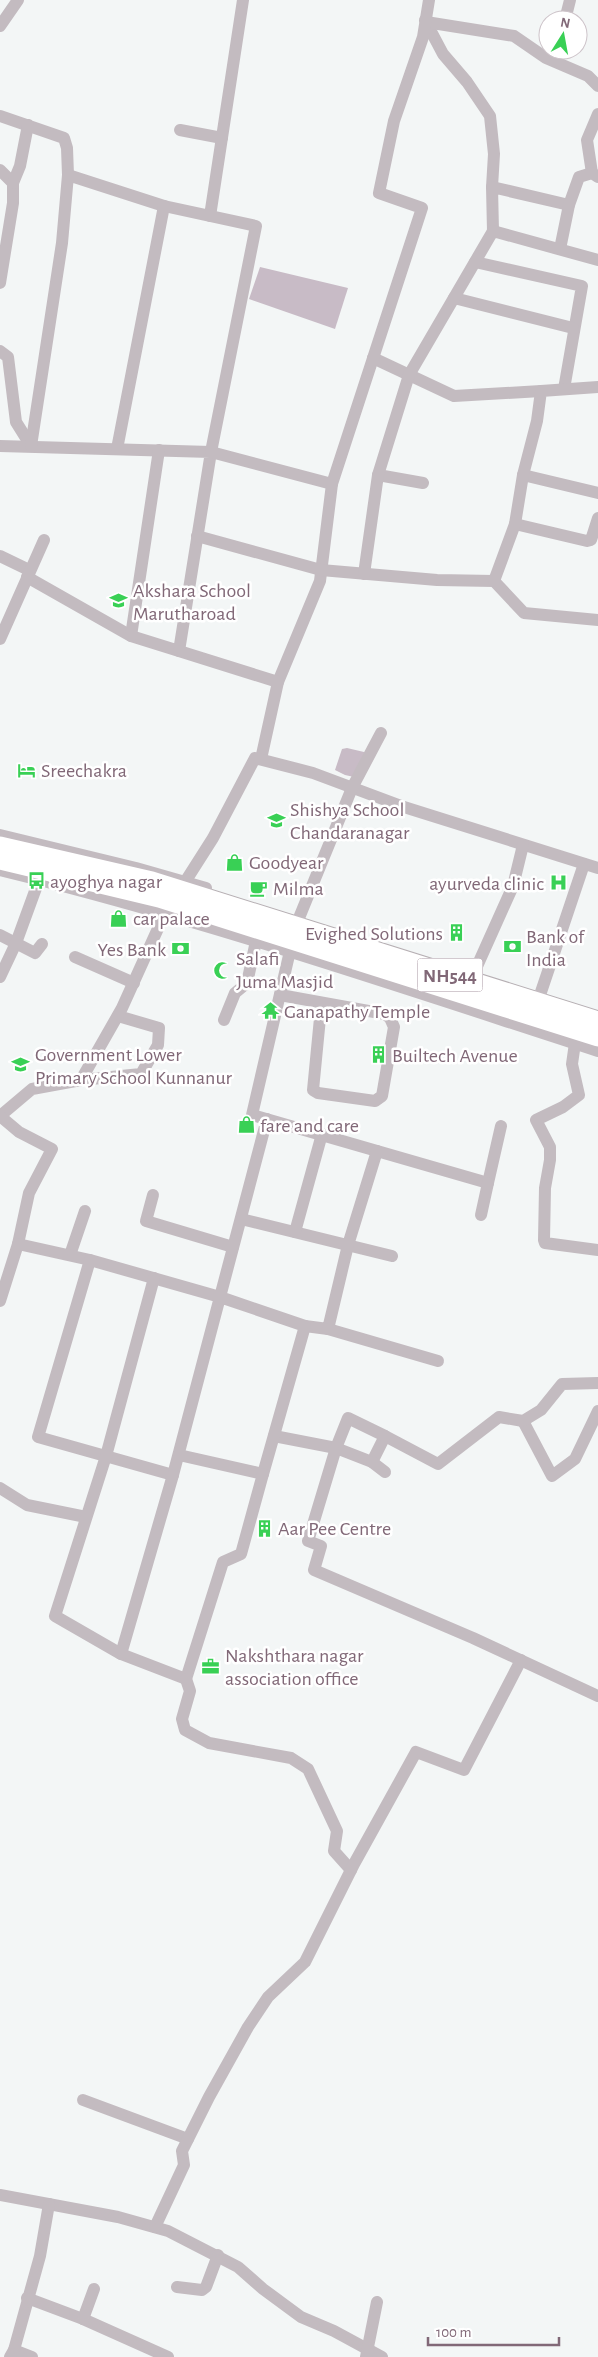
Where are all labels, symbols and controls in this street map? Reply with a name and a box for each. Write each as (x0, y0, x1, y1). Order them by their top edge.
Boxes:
north arrow (538, 10, 588, 60)
text: N (559, 15, 571, 31)
place label: Akshara School Marutharoad (133, 581, 251, 624)
school or university icon: Akshara School Marutharoad (109, 591, 129, 611)
hotel icon: Sreechakra (17, 760, 37, 780)
place label: Sreechakra (41, 761, 127, 781)
place label: Shishya School Chandaranagar (290, 800, 410, 843)
school or university icon: Shishya School Chandaranagar (266, 811, 286, 831)
shop icon: Goodyear (225, 852, 245, 872)
place label: Goodyear (249, 853, 324, 873)
bus stop icon: ayoghya nagar (26, 871, 46, 891)
place label: ayoghya nagar (50, 872, 163, 892)
hospital icon: ayurveda clinic (548, 873, 568, 893)
place label: ayurveda clinic (429, 874, 544, 894)
cafe icon: Milma (249, 878, 269, 898)
place label: Milma (273, 879, 324, 899)
shop icon: car palace (109, 908, 129, 928)
place label: car palace (133, 909, 210, 929)
building icon: Evighed Solutions (447, 923, 467, 943)
place label: Evighed Solutions (305, 924, 443, 944)
place label: Bank of India (526, 927, 585, 970)
bank icon: Bank of India (502, 937, 522, 957)
bank icon: Yes Bank (170, 939, 190, 959)
place label: Yes Bank (98, 940, 166, 960)
place label: Salafi Juma Masjid (236, 949, 333, 992)
road number: NH544 (418, 958, 482, 992)
mosque icon: Salafi Juma Masjid (212, 960, 232, 980)
temple icon: Ganapathy Temple (260, 1001, 280, 1021)
place label: Ganapathy Temple (284, 1002, 430, 1022)
place label: Government Lower Primary School Kunnanur (35, 1045, 232, 1088)
building icon: Builtech Avenue (368, 1045, 388, 1065)
place label: Builtech Avenue (392, 1046, 518, 1066)
school or university icon: Government Lower Primary School Kunnanur (11, 1055, 31, 1075)
shop icon: fare and care (236, 1115, 256, 1135)
place label: fare and care (260, 1116, 359, 1136)
building icon: Aar Pee Centre (254, 1518, 274, 1538)
place label: Aar Pee Centre (278, 1519, 391, 1539)
place label: Nakshthara nagar association office (225, 1646, 364, 1689)
office icon: Nakshthara nagar association office (201, 1657, 221, 1677)
scale bar (428, 2314, 559, 2346)
text: 100 m (436, 2325, 471, 2340)

